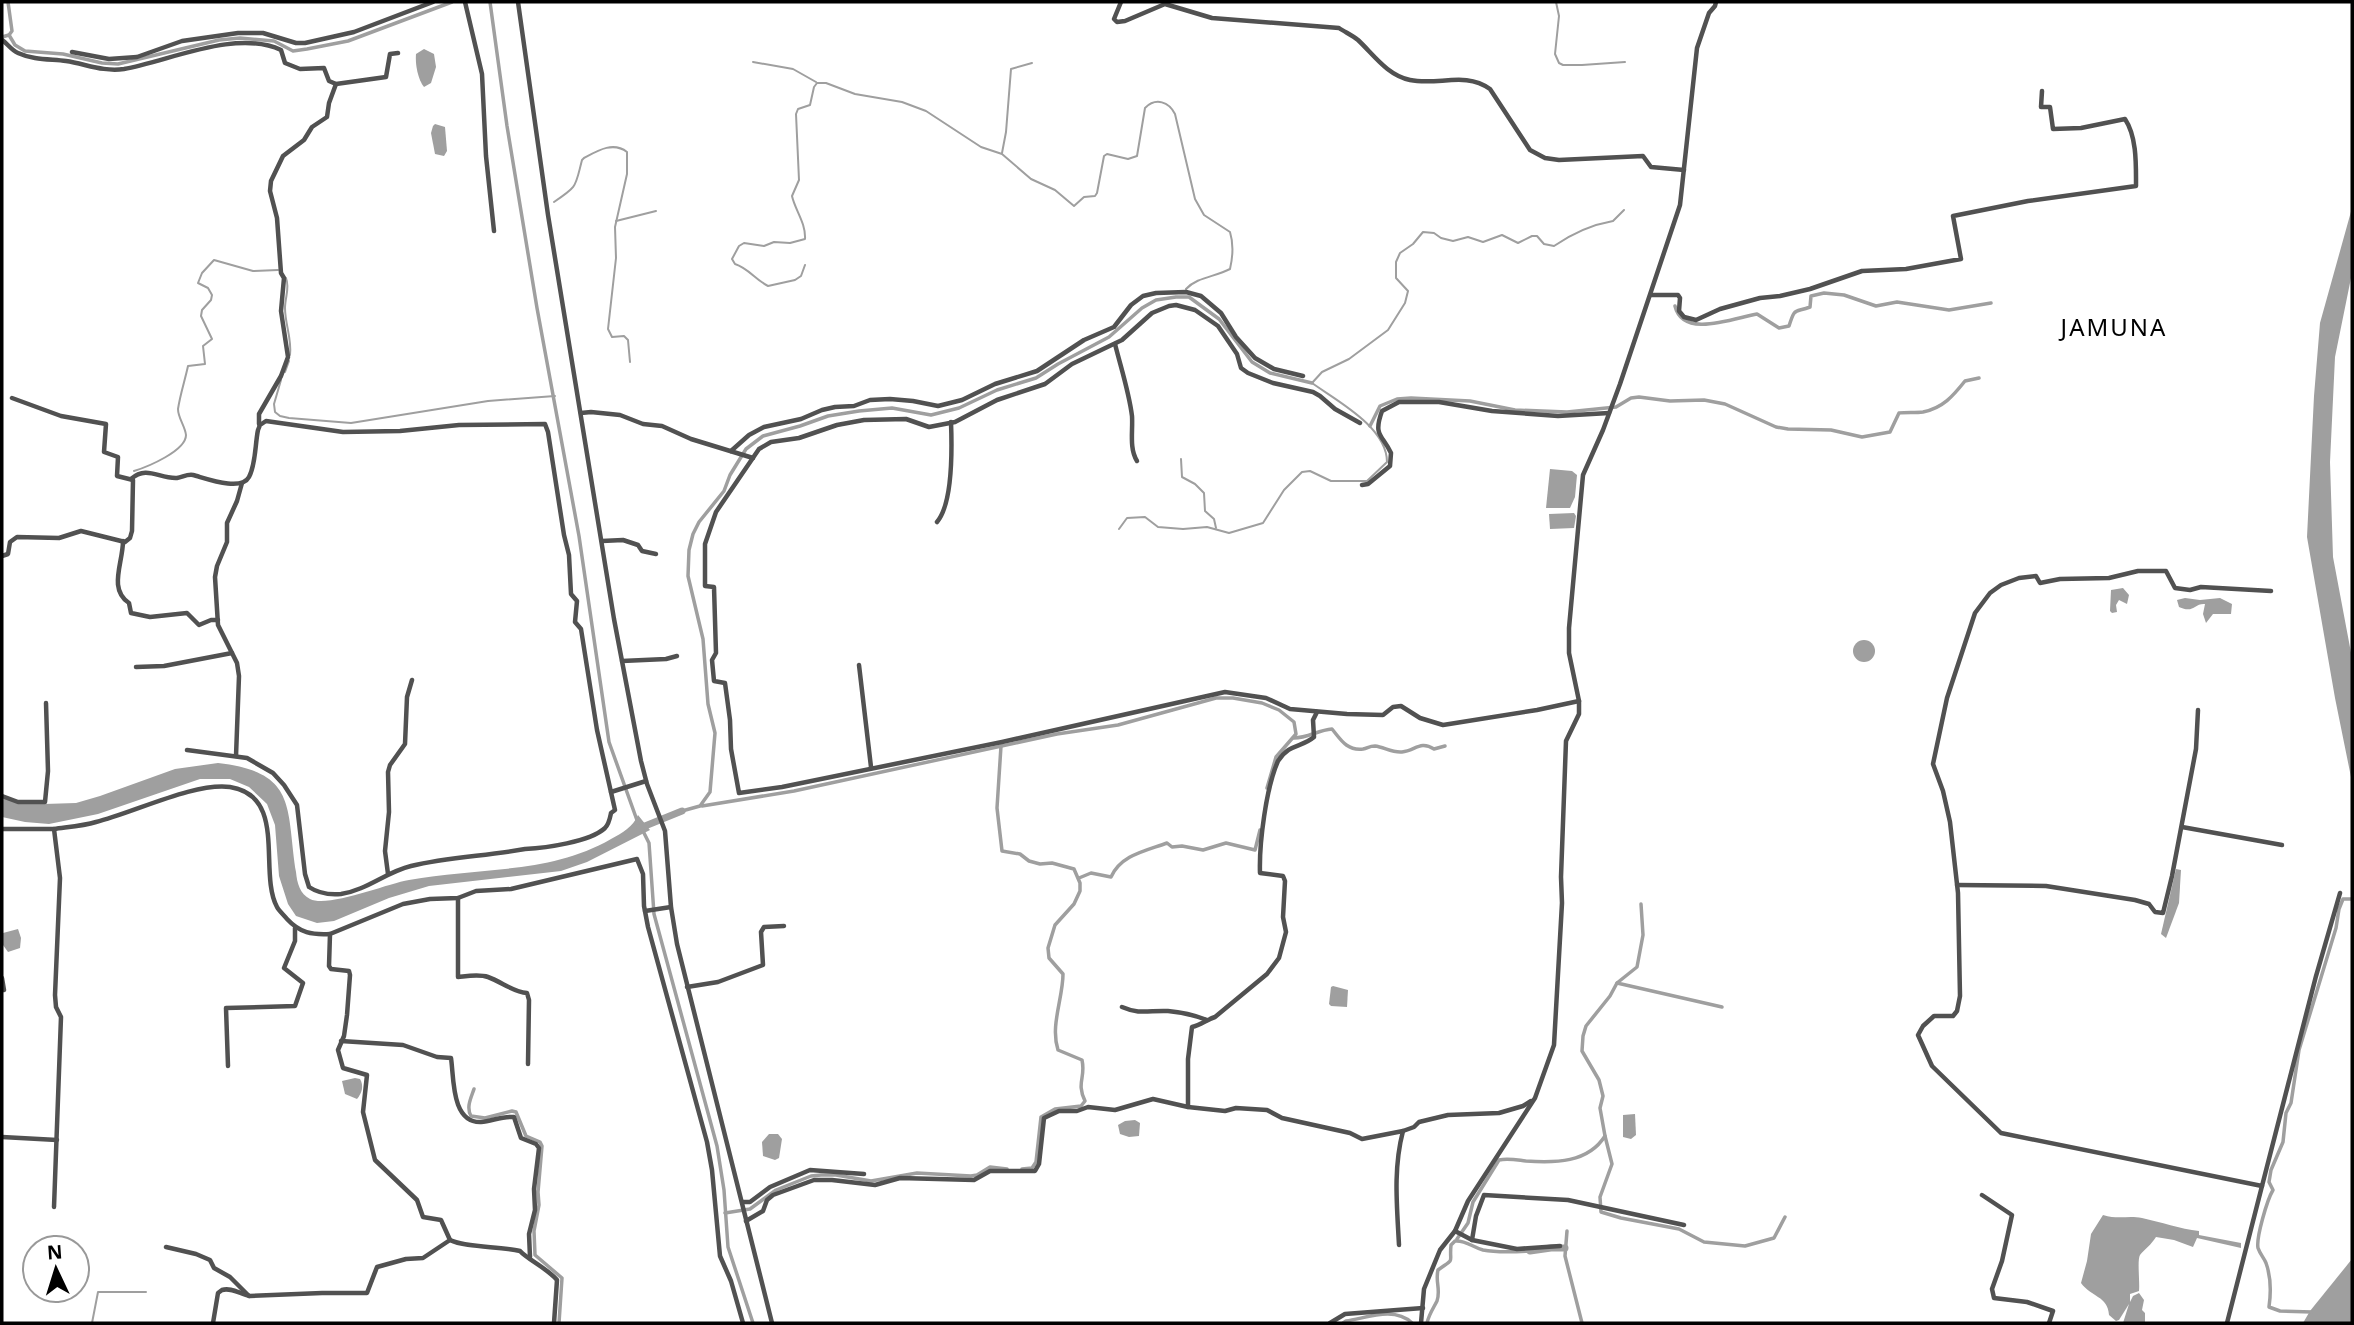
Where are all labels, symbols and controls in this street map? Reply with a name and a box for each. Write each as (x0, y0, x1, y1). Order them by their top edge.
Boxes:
district label: JAMUNA (2059, 310, 2167, 343)
north arrow (21, 1234, 91, 1304)
text: N (46, 1239, 63, 1266)

